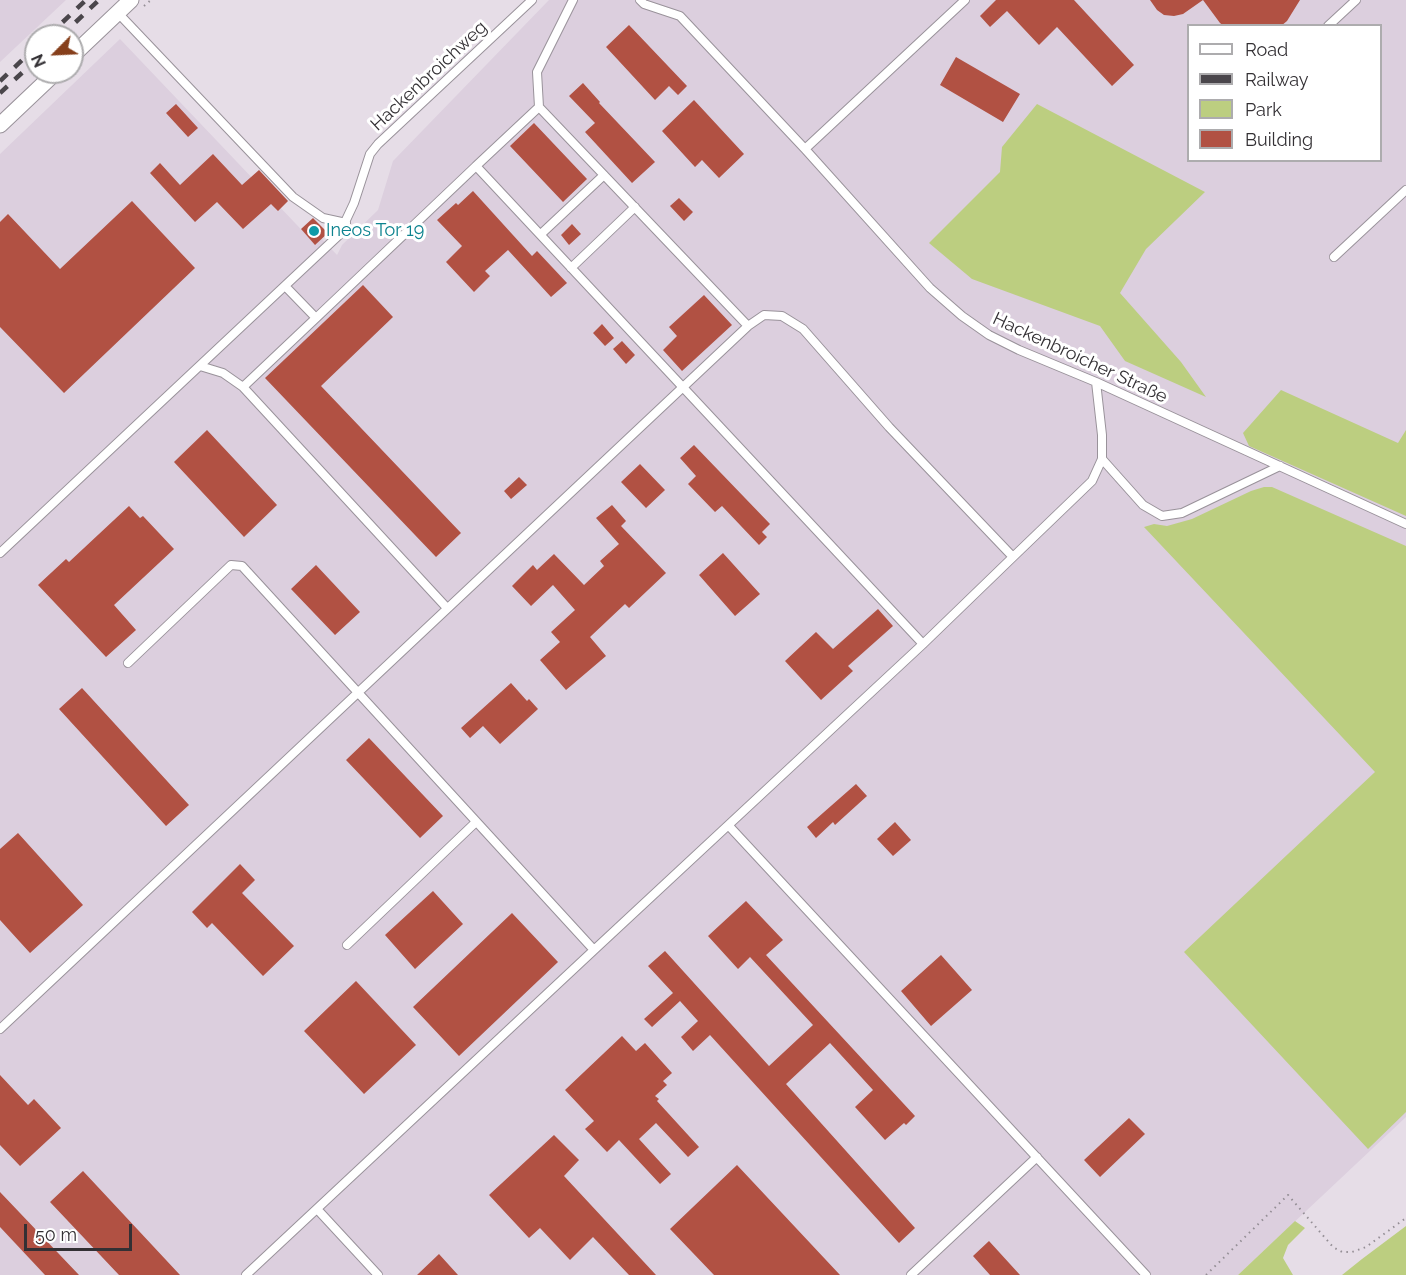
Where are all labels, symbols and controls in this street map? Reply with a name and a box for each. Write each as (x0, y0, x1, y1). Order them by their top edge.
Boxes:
street label: Hackenbroichweg (366, 17, 492, 135)
north arrow (24, 24, 84, 84)
legend (1187, 24, 1382, 162)
text: Road (1245, 39, 1288, 60)
text: N (28, 51, 50, 70)
text: Railway (1245, 69, 1309, 90)
text: Park (1245, 99, 1282, 120)
text: Building (1245, 129, 1313, 150)
place label: Ineos Tor 19 (326, 220, 424, 242)
marker: Ineos Tor 19 (307, 224, 321, 238)
street label: Hackenbroicher Straße (989, 308, 1171, 408)
scale bar (27, 1212, 135, 1250)
text: 50 m (35, 1224, 77, 1245)

